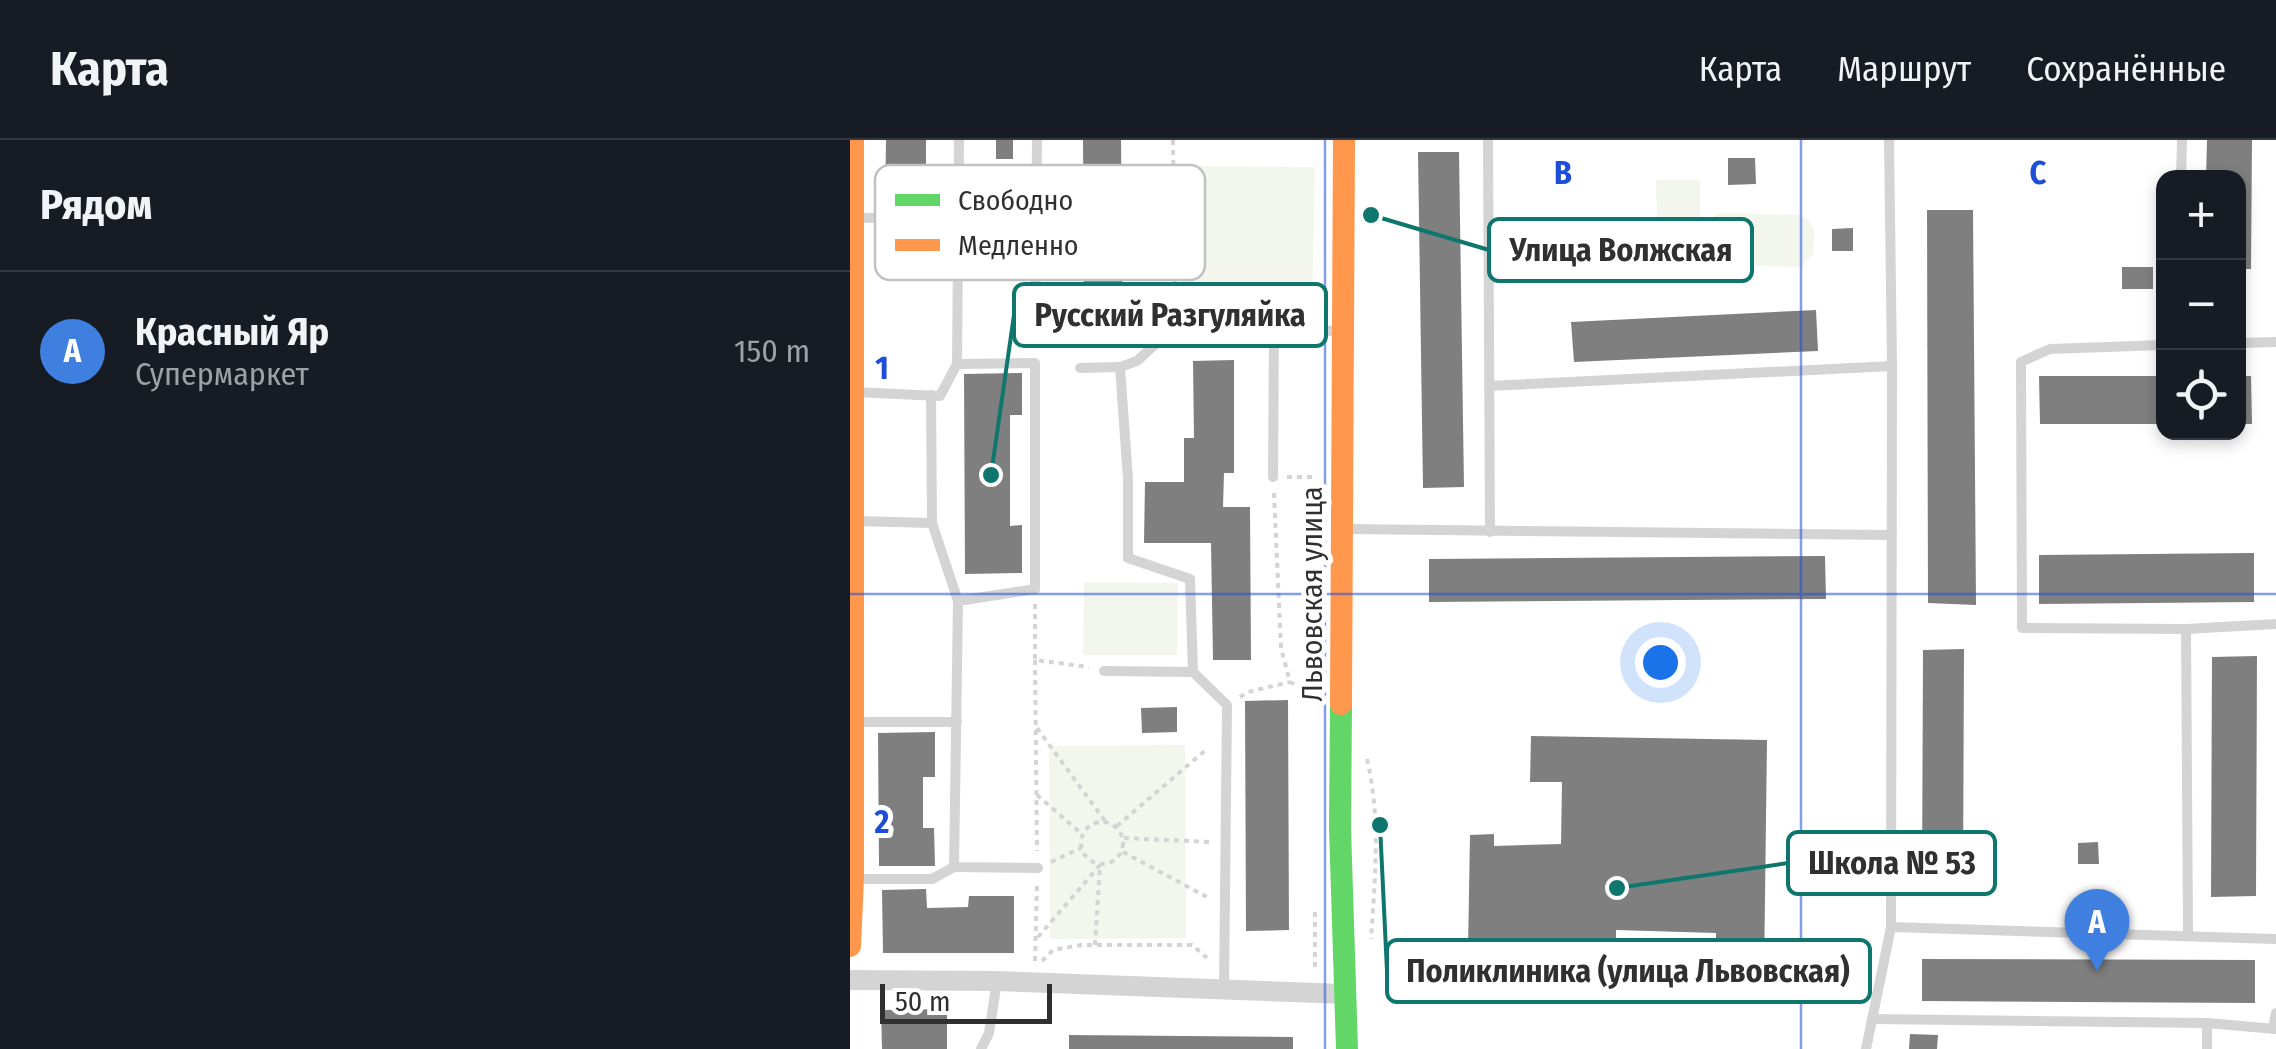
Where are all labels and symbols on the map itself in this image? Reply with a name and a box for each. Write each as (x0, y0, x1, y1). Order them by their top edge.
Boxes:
text: B (1554, 154, 1572, 192)
text: C (2030, 154, 2047, 192)
legend (875, 165, 1205, 280)
text: Свободно (958, 184, 1073, 217)
callout: Улица Волжская (1489, 219, 1752, 281)
text: Медленно (958, 229, 1079, 262)
text: Улица Волжская (1509, 231, 1732, 269)
callout: Русский Разгуляйка (1014, 284, 1326, 346)
text: Русский Разгуляйка (1034, 296, 1306, 334)
text: 1 (875, 349, 889, 387)
street label: Львовская улица (1294, 486, 1330, 702)
your location (1635, 637, 1686, 688)
text: 2 (874, 803, 890, 841)
callout: Школа № 53 (1788, 832, 1995, 894)
text: Школа № 53 (1808, 844, 1976, 882)
pin: A (2064, 888, 2130, 971)
callout: Поликлиника (улица Львовская) (1387, 940, 1870, 1002)
text: Поликлиника (улица Львовская) (1406, 952, 1850, 990)
scale bar (880, 979, 1052, 1024)

